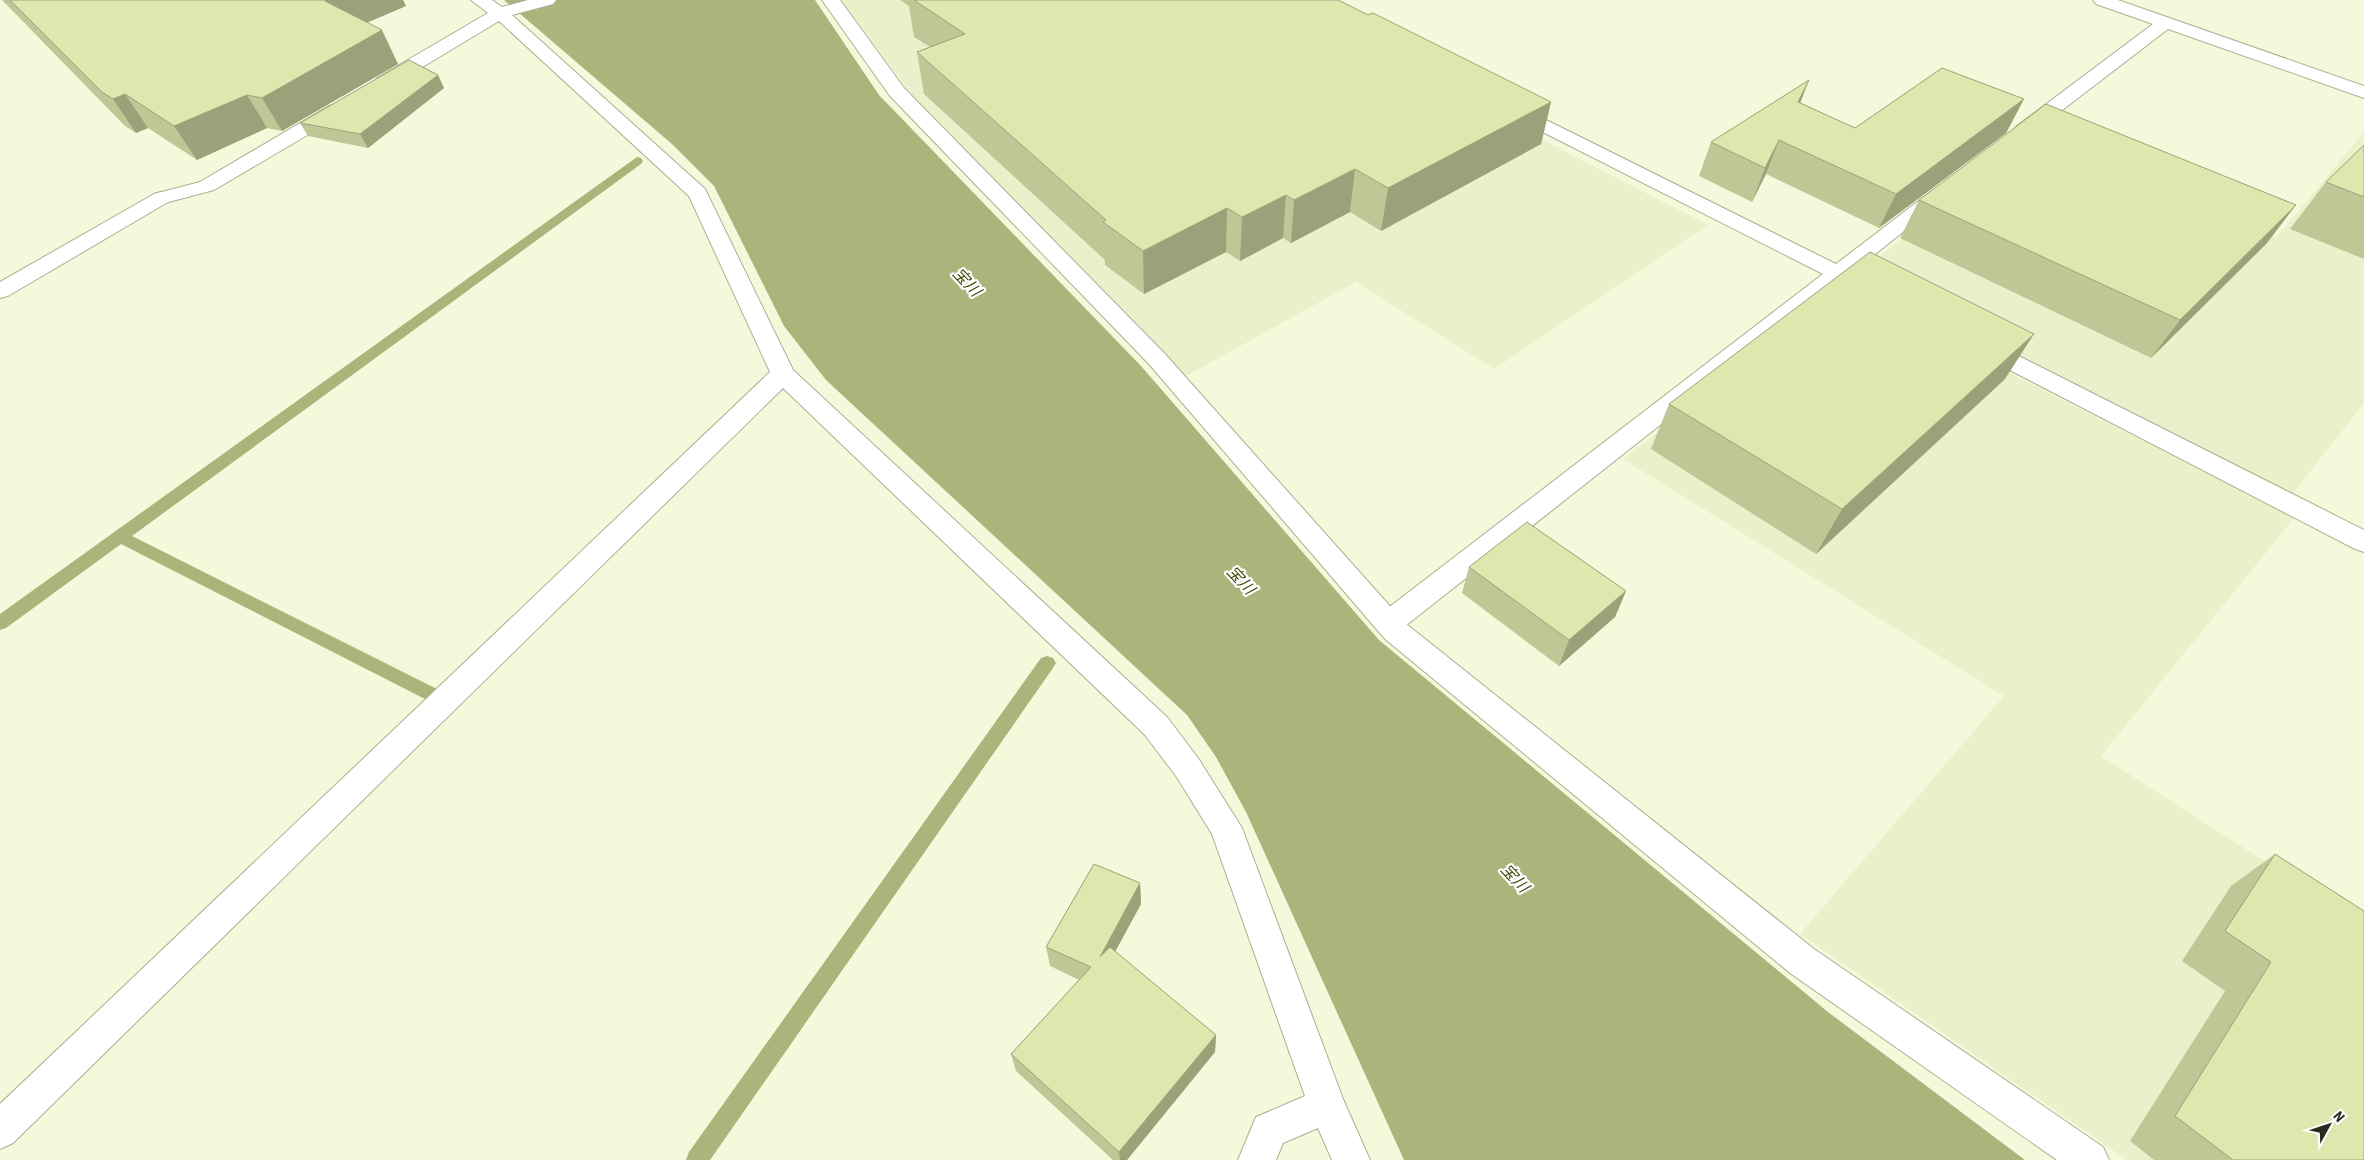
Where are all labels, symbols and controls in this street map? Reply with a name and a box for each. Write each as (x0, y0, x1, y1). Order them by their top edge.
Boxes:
water label: 宝川 (949, 264, 986, 302)
water label: 宝川 (1223, 562, 1260, 600)
water label: 宝川 (1497, 860, 1534, 898)
north arrow (2304, 1100, 2354, 1150)
text: N (2330, 1108, 2348, 1125)

